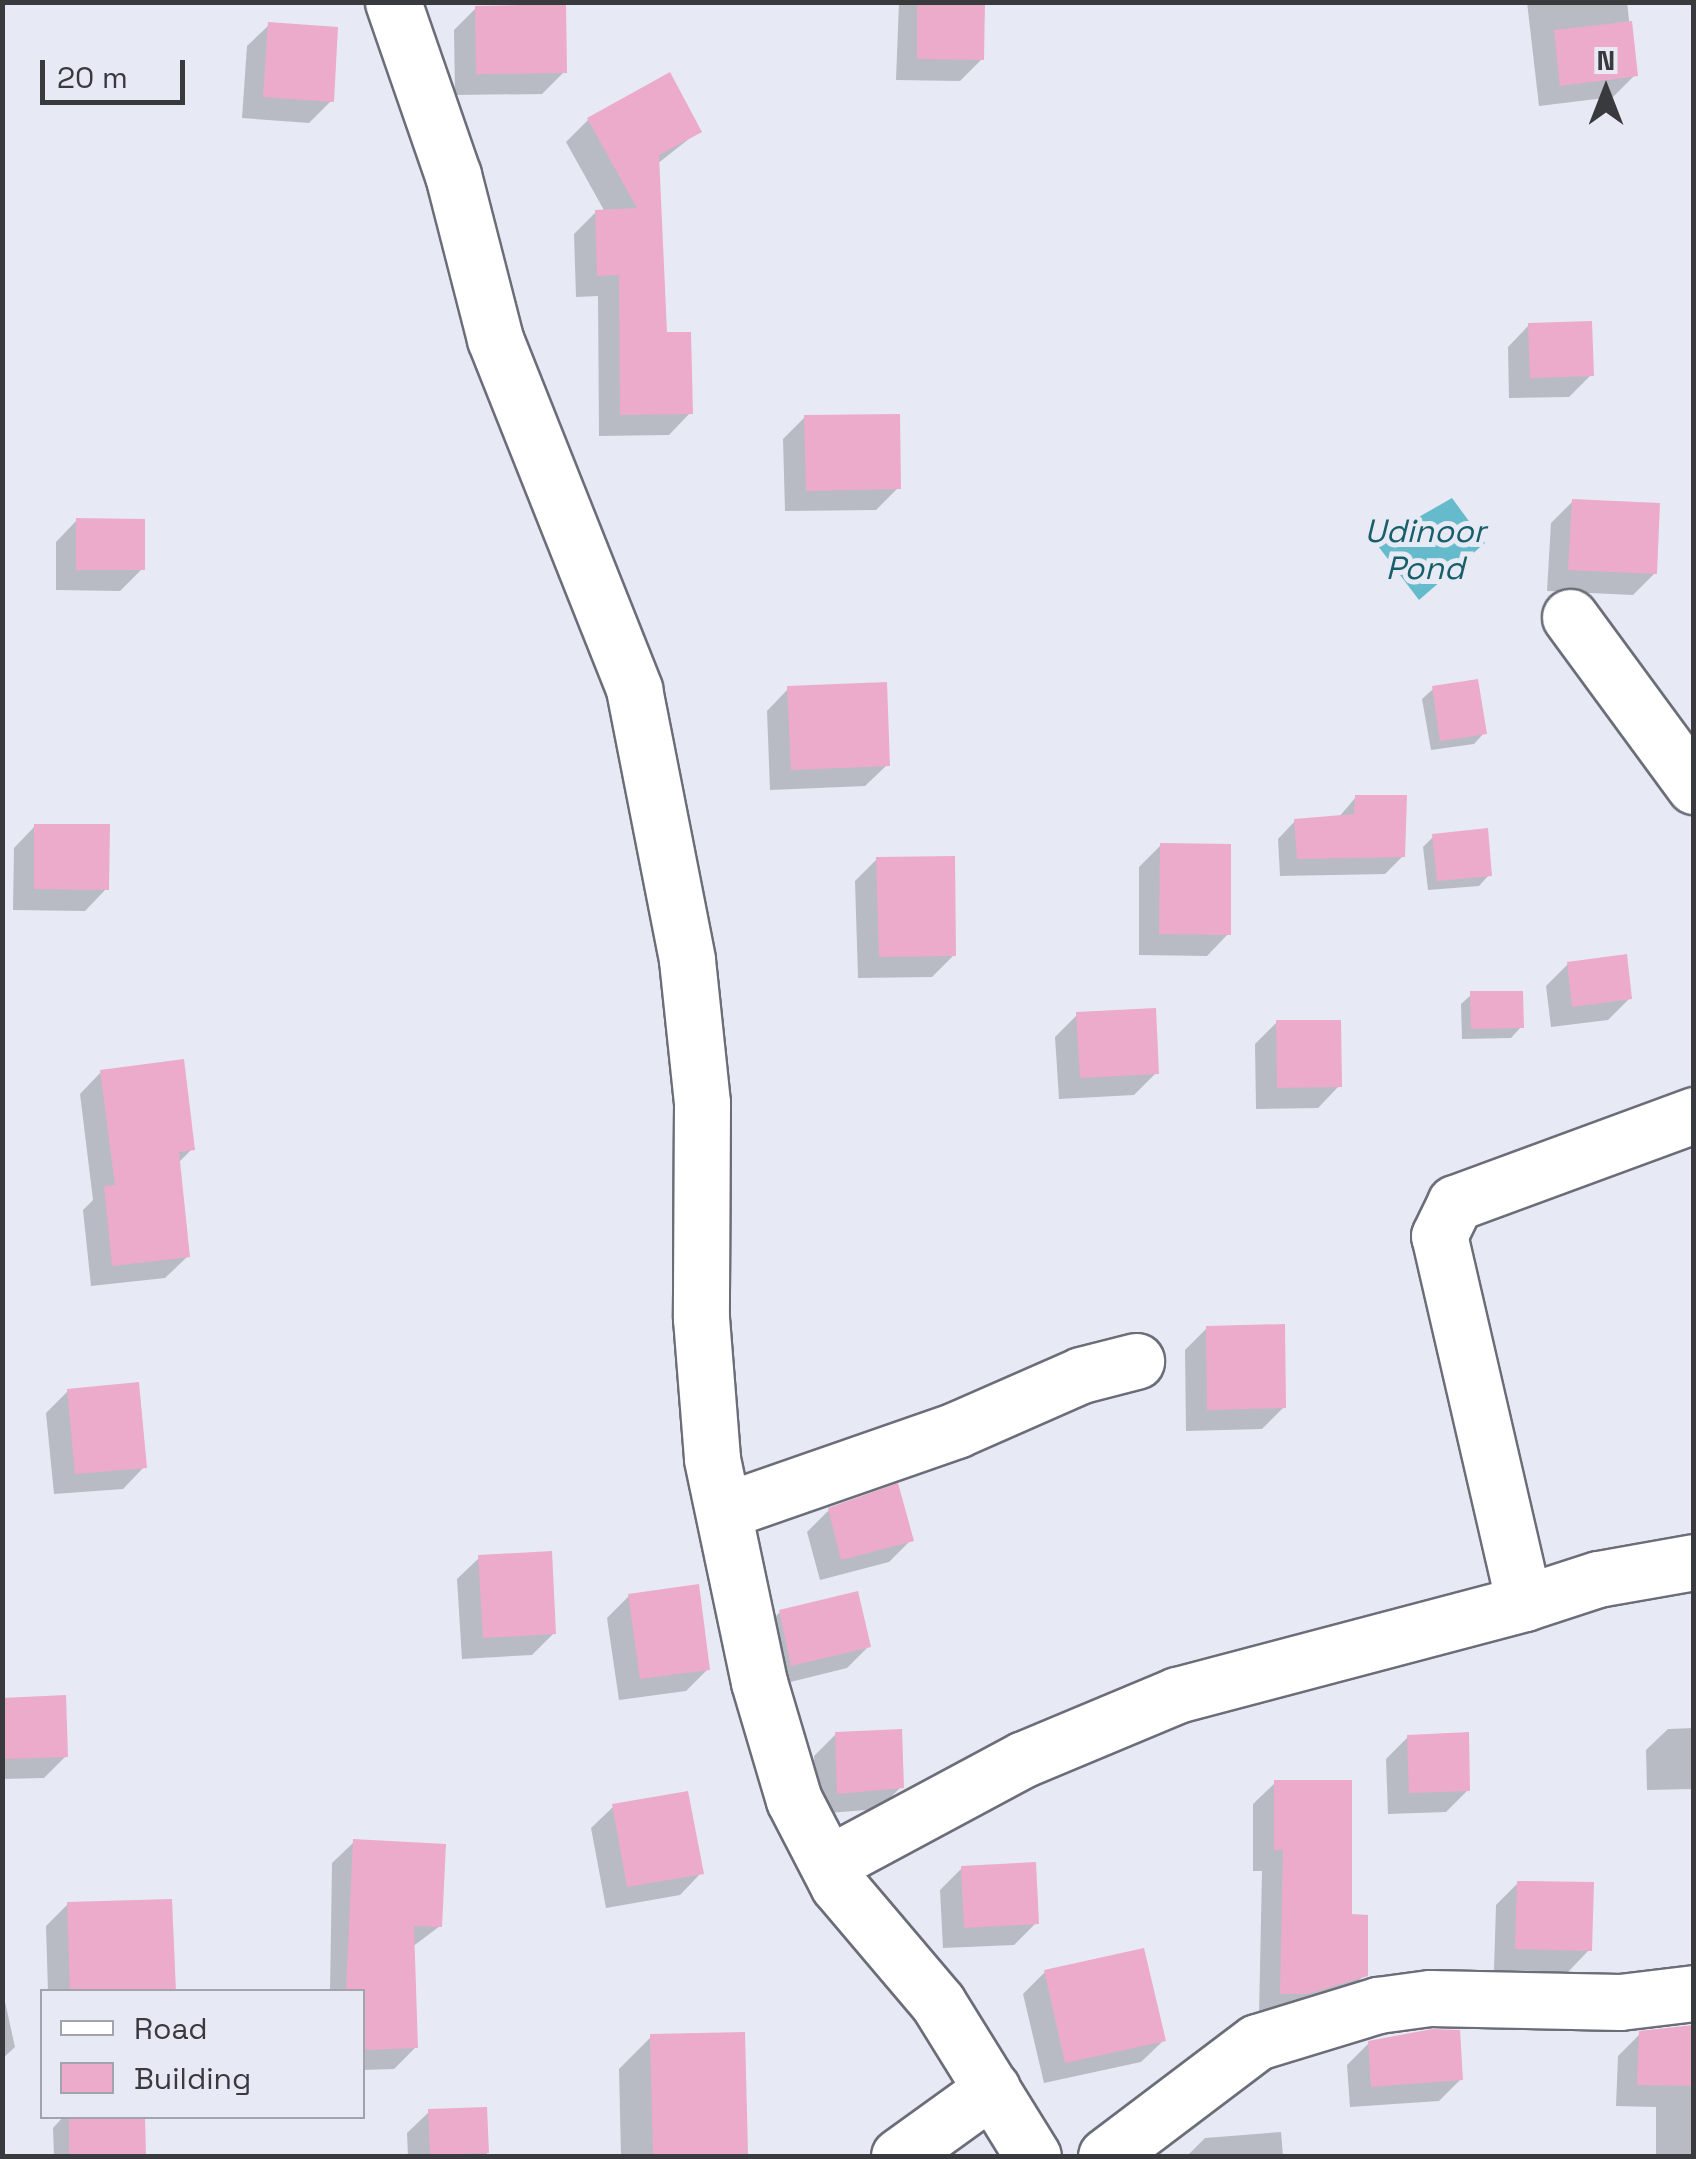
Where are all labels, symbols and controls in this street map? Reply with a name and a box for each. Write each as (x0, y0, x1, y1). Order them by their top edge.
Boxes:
scale bar (45, 40, 190, 102)
north arrow (1556, 40, 1656, 140)
text: N (1597, 42, 1615, 78)
text: 20 m (57, 58, 128, 97)
water label: Udinoor Pond (1365, 513, 1485, 588)
legend (40, 1989, 365, 2119)
text: Road (134, 2009, 208, 2048)
text: Building (134, 2059, 251, 2098)

